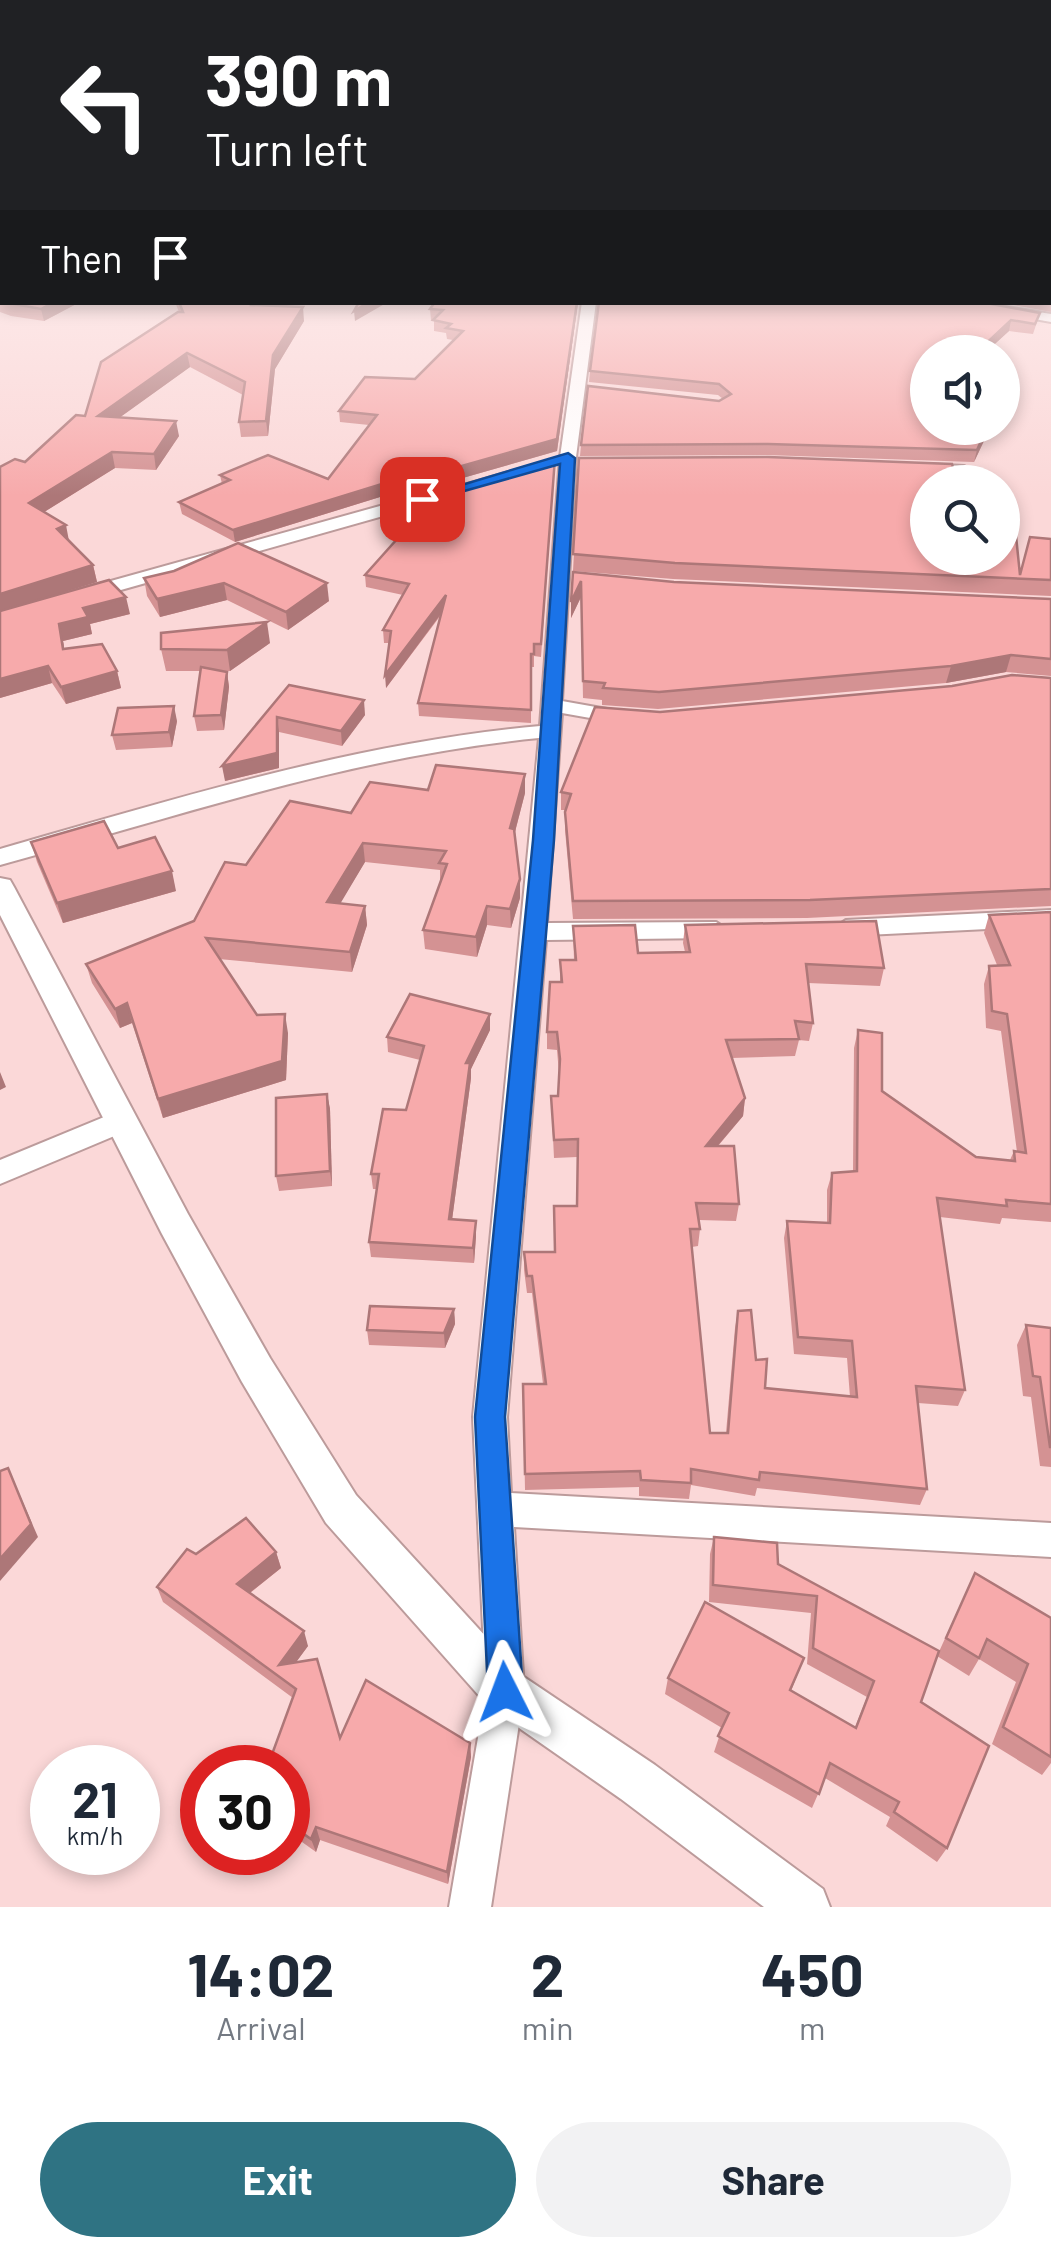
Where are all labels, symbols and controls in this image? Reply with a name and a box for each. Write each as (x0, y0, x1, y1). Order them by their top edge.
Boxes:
text: 390 m (205, 36, 392, 120)
icon: left (40, 40, 170, 170)
text: Turn left (205, 121, 369, 175)
icon: arrive (143, 230, 198, 285)
text: Then (40, 235, 123, 281)
map controls (910, 335, 1020, 575)
button: sound (910, 335, 1020, 445)
pin (380, 457, 465, 542)
button: search (910, 465, 1020, 575)
icon: arrive (395, 472, 450, 527)
position arrow (453, 1640, 557, 1744)
speed limit sign: 30 (180, 1745, 310, 1875)
text: 21 (72, 1768, 118, 1828)
text: km/h (67, 1820, 123, 1850)
text: 14:02 (187, 1937, 334, 2009)
text: 2 (531, 1937, 564, 2009)
text: 450 (761, 1937, 864, 2009)
text: Arrival (216, 2008, 306, 2046)
text: min (522, 2008, 574, 2046)
text: m (799, 2008, 826, 2046)
button: Exit (40, 2122, 516, 2237)
button: Share (536, 2122, 1011, 2237)

